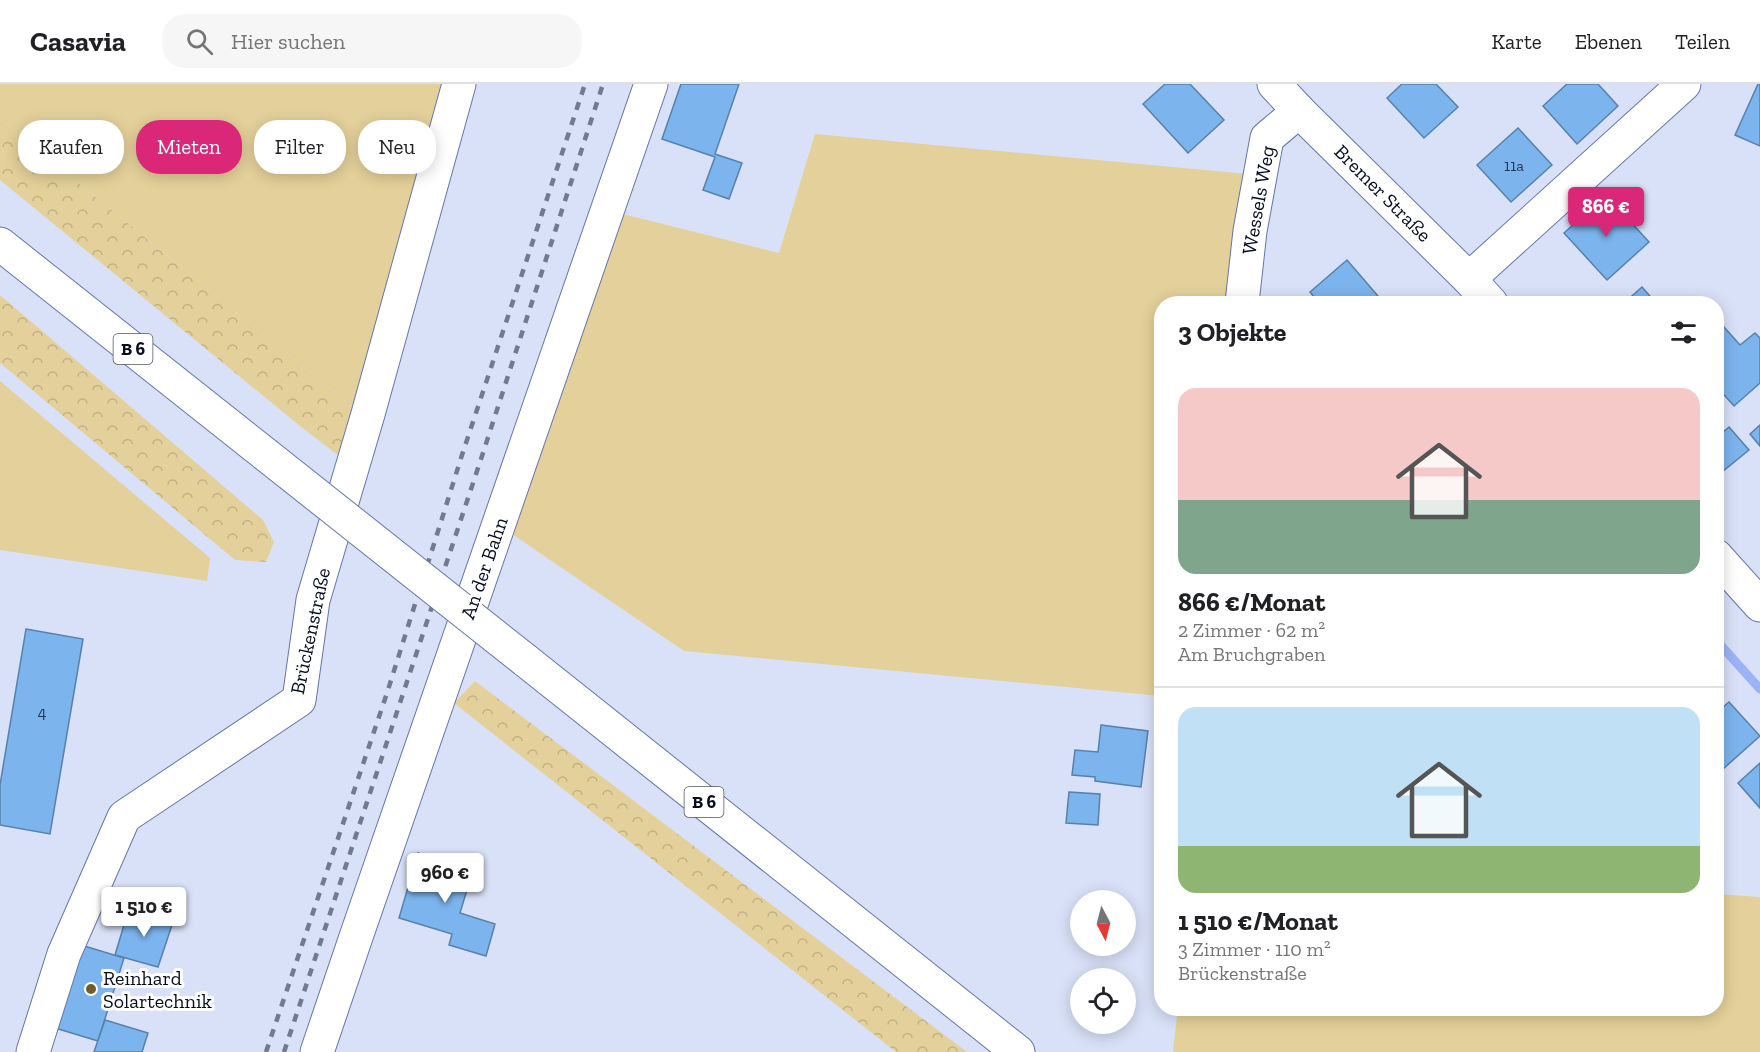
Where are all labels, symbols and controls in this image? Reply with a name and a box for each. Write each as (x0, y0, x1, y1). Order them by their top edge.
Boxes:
search box (162, 14, 582, 68)
text: Casavia (30, 25, 126, 58)
icon: search (183, 25, 216, 58)
text: Hier suchen (231, 28, 345, 55)
text: Karte (1492, 29, 1542, 54)
text: Ebenen (1575, 29, 1642, 54)
text: Teilen (1675, 29, 1730, 54)
chip: Kaufen (18, 120, 124, 174)
chip: Mieten (136, 120, 242, 174)
chip: Filter (254, 120, 346, 174)
chip: Neu (358, 120, 436, 174)
street label: Bremer Straße (1329, 139, 1437, 247)
street label: Wessels Weg (1237, 144, 1279, 256)
house number: 11a (1504, 156, 1524, 175)
pin: 866 € (1564, 187, 1648, 238)
text: 866 € (1582, 194, 1630, 218)
text: 3 Objekte (1178, 316, 1286, 348)
icon: filters (1667, 316, 1700, 349)
road number: B 6 (114, 334, 152, 364)
icon: home (1385, 427, 1493, 535)
street label: An der Bahn (455, 513, 513, 622)
street label: Brückenstraße (285, 566, 335, 696)
text: 866 €/Monat (1178, 586, 1325, 618)
text: 2 Zimmer · 62 m² (1178, 618, 1325, 642)
text: Am Bruchgraben (1178, 642, 1325, 666)
house number: 4 (38, 703, 47, 722)
icon: home (1385, 746, 1493, 854)
road number: B 6 (684, 787, 724, 817)
pin: 960 € (403, 853, 487, 904)
text: 960 € (421, 860, 469, 884)
pin: 1 510 € (89, 887, 199, 938)
north arrow (1070, 890, 1136, 956)
map controls (1070, 890, 1136, 1034)
text: 1 510 € (115, 894, 173, 918)
text: 1 510 €/Monat (1178, 905, 1338, 937)
text: 3 Zimmer · 110 m² (1178, 937, 1331, 961)
text: Brückenstraße (1178, 961, 1307, 985)
place label: Reinhard Solartechnik (103, 966, 213, 1013)
button: locate (1070, 968, 1136, 1034)
marker: Reinhard Solartechnik (84, 982, 98, 996)

